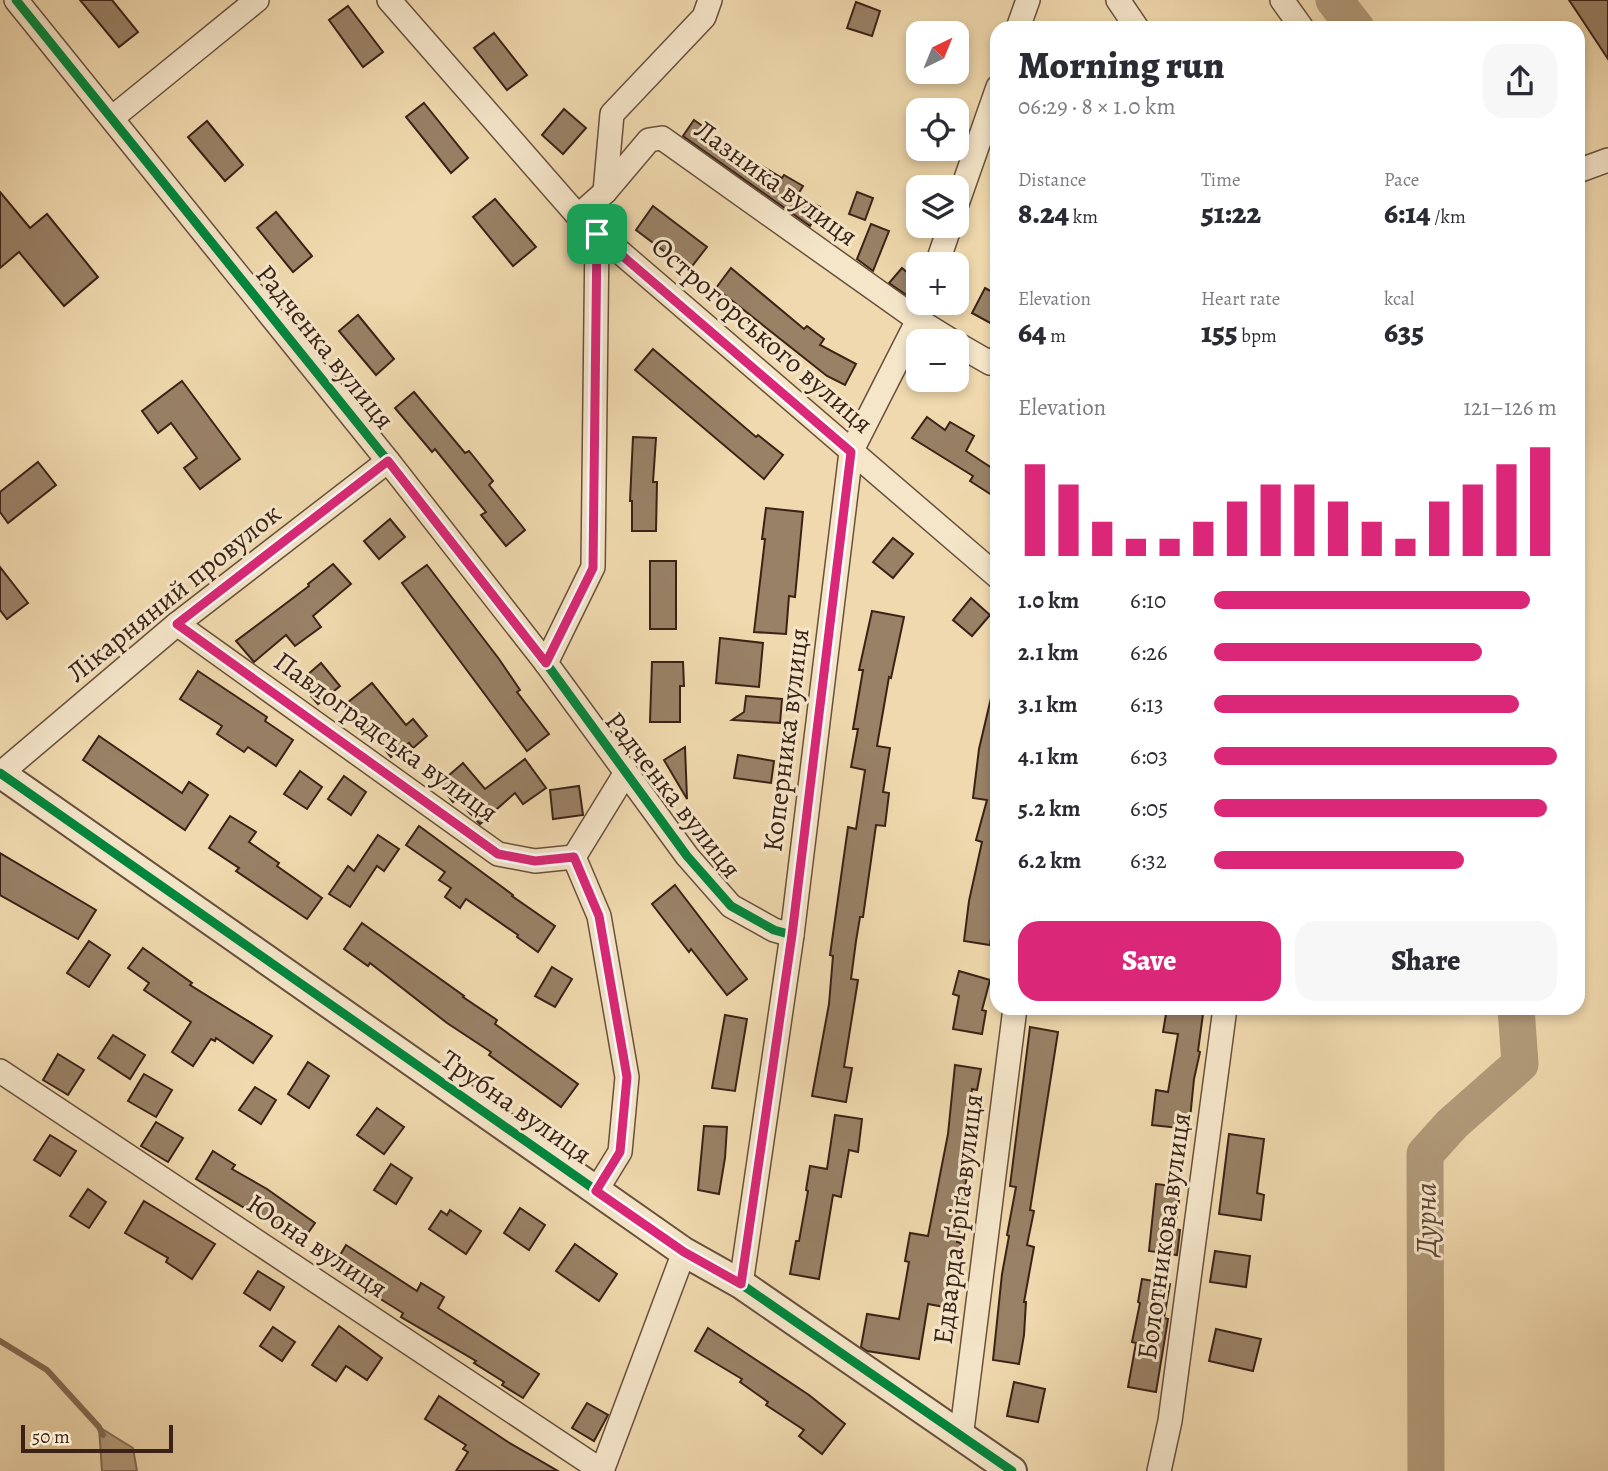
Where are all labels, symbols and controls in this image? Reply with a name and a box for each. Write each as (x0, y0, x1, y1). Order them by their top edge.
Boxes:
north arrow (906, 21, 970, 84)
map controls (906, 21, 969, 392)
text: Morning run (1018, 39, 1225, 91)
button: share (1483, 44, 1557, 118)
text: 06:29 · 8 × 1.0 km (1018, 91, 1176, 122)
button: locate (906, 98, 969, 161)
street label: Лазника вулиця (687, 111, 865, 255)
text: Distance (1018, 167, 1086, 193)
text: Time (1201, 167, 1240, 193)
text: Pace (1384, 167, 1419, 193)
button: layers (906, 175, 969, 238)
text: 8.24 (1018, 193, 1069, 233)
text: 51:22 (1201, 193, 1261, 233)
text: 6:14 (1384, 193, 1431, 233)
pin (567, 204, 627, 264)
text: km (1069, 204, 1098, 230)
text: /km (1431, 204, 1466, 230)
icon: arrive (578, 215, 616, 253)
street label: Острогорського вулиця (643, 228, 881, 442)
button: + (906, 252, 969, 315)
street label: Радченка вулиця (247, 257, 403, 437)
text: Elevation (1018, 286, 1091, 312)
text: Heart rate (1201, 286, 1280, 312)
text: kcal (1384, 286, 1414, 312)
text: 64 (1018, 312, 1046, 352)
text: 155 (1201, 312, 1237, 352)
text: 635 (1384, 312, 1424, 352)
text: m (1046, 323, 1066, 349)
text: bpm (1237, 323, 1277, 349)
button: − (906, 329, 969, 392)
text: Elevation (1018, 392, 1106, 423)
text: 121–126 m (1463, 392, 1557, 423)
street label: Лікарняний провулок (59, 495, 289, 691)
text: 1.0 km (1018, 585, 1079, 616)
text: 6:10 (1130, 585, 1166, 616)
street label: Коперника вулиця (753, 626, 819, 854)
text: 2.1 km (1018, 637, 1079, 668)
text: 6:26 (1130, 637, 1168, 668)
street label: Павлоградська вулиця (266, 643, 506, 831)
text: 3.1 km (1018, 689, 1078, 720)
text: 6:13 (1130, 689, 1164, 720)
street label: Радченка вулиця (596, 704, 750, 886)
text: 4.1 km (1018, 741, 1079, 772)
text: 6:03 (1130, 741, 1168, 772)
text: 5.2 km (1018, 793, 1080, 824)
text: 6:05 (1130, 793, 1168, 824)
text: 6.2 km (1018, 845, 1081, 876)
text: 6:32 (1130, 845, 1167, 876)
button: Save (1018, 921, 1281, 1001)
button: Share (1295, 921, 1557, 1001)
street label: Трубна вулиця (433, 1041, 599, 1173)
street label: Едварда Ґріґа вулиця (924, 1092, 992, 1346)
street label: Болотникова вулиця (1128, 1110, 1200, 1362)
water label: Дурна (1406, 1182, 1446, 1258)
street label: Юона вулиця (239, 1185, 395, 1307)
scale bar (21, 1422, 173, 1454)
text: 50 m (32, 1424, 70, 1450)

